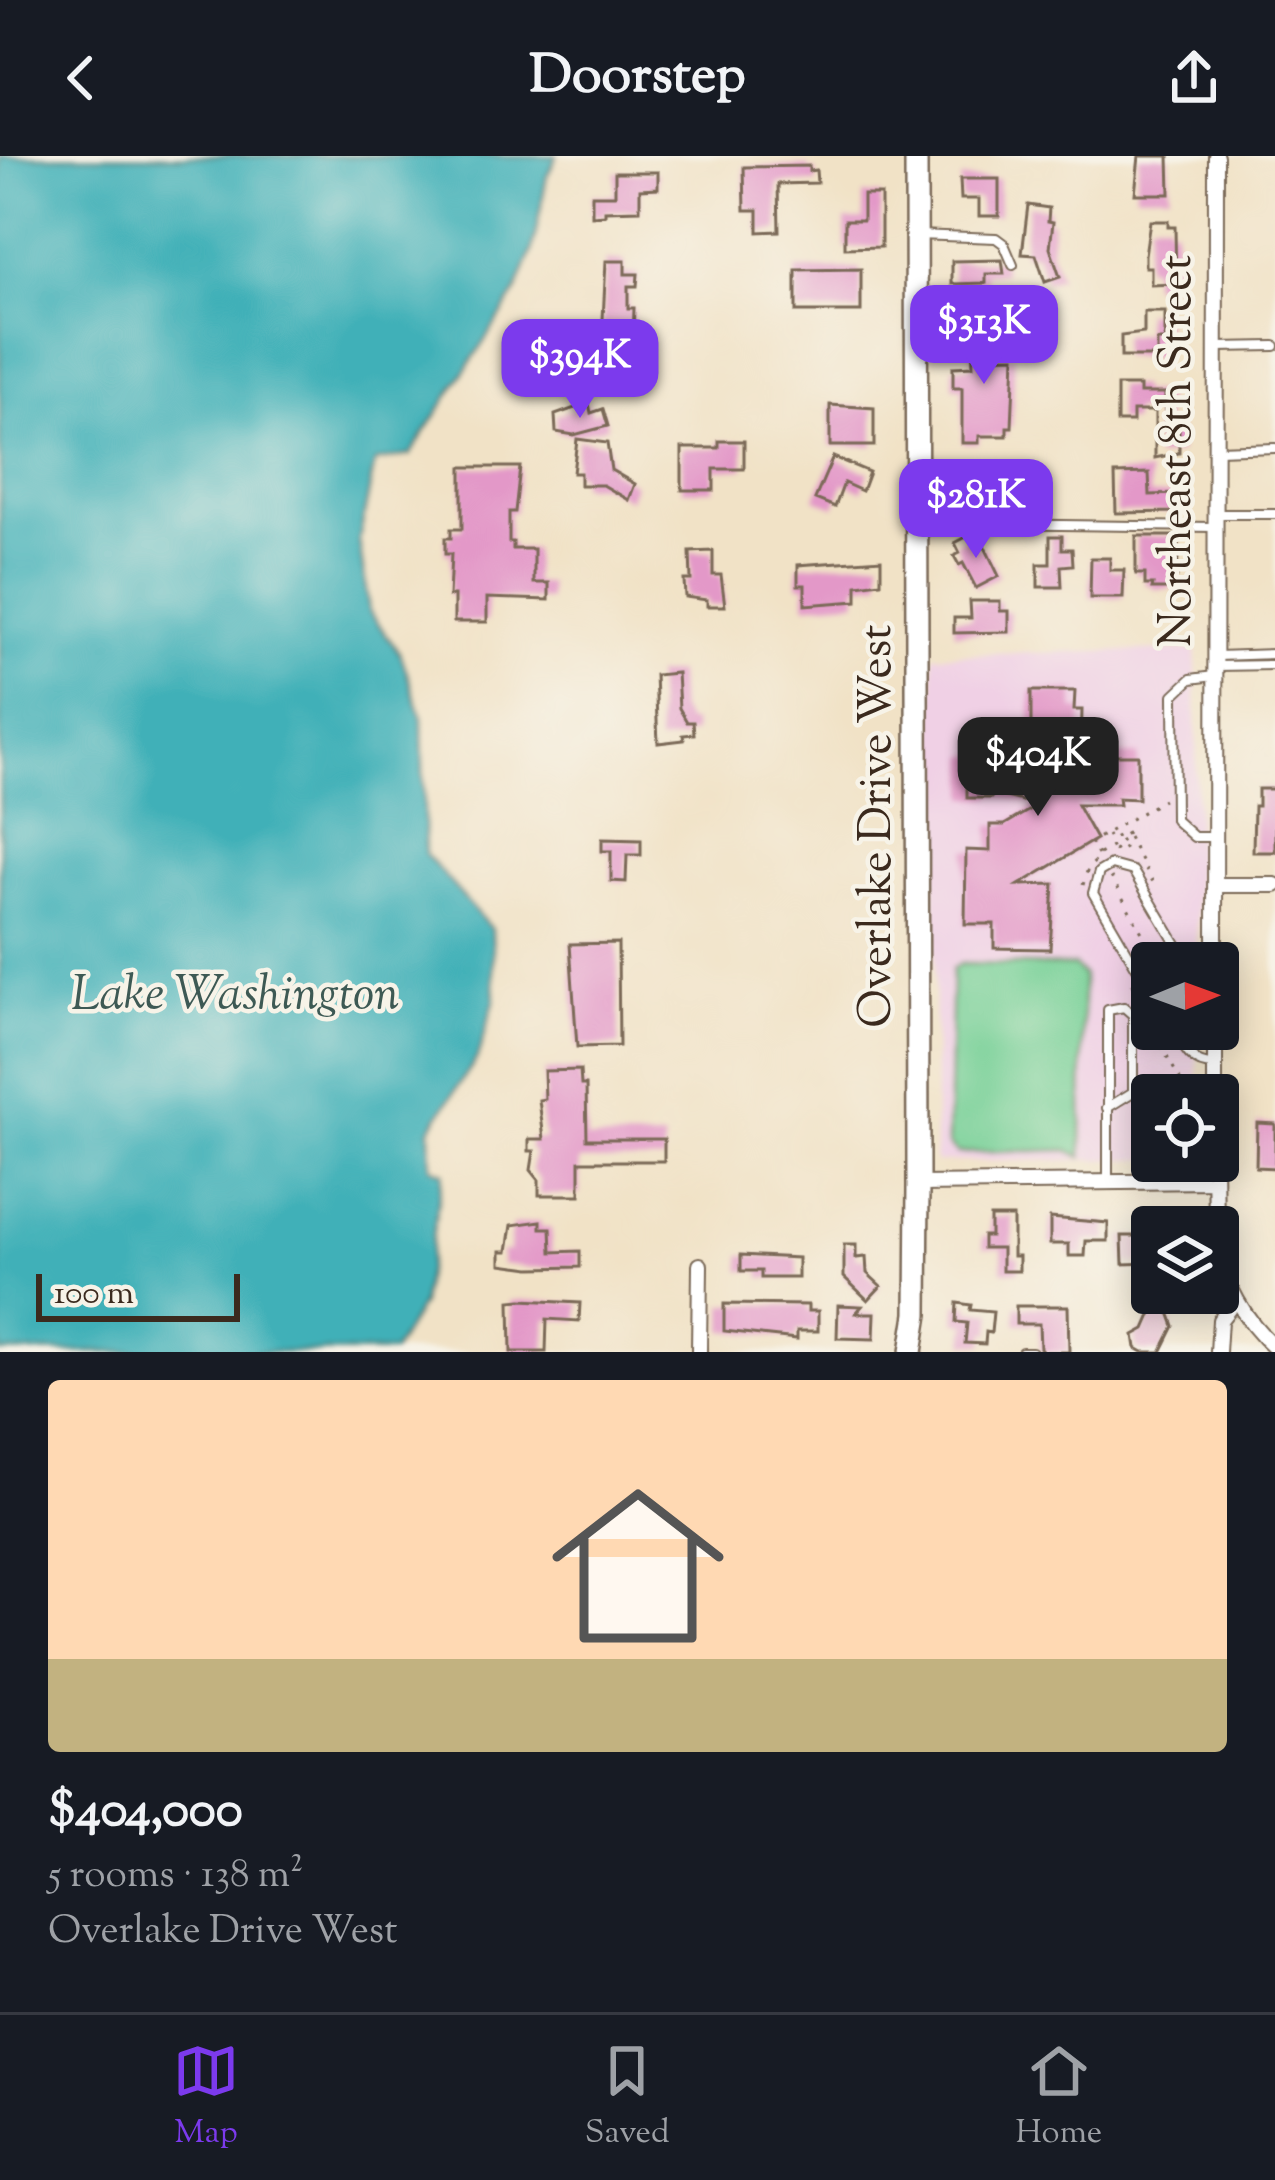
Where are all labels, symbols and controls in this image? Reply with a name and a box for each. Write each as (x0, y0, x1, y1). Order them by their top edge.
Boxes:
text: Doorstep (529, 39, 746, 117)
icon: back (48, 45, 114, 111)
icon: share (1161, 45, 1227, 111)
street label: Northeast 8th Street (1147, 255, 1212, 647)
pin: $313K (900, 285, 1068, 387)
text: $313K (937, 296, 1031, 352)
pin: $394K (496, 319, 664, 421)
text: $394K (528, 330, 632, 386)
pin: $281K (892, 459, 1060, 561)
text: $281K (926, 470, 1026, 526)
street label: Overlake Drive West (847, 624, 912, 1028)
pin: $404K (954, 717, 1122, 819)
text: $404K (985, 728, 1091, 784)
north arrow (1131, 942, 1239, 1050)
map controls (1131, 942, 1239, 1314)
water label: Lake Washington (71, 962, 399, 1031)
button: locate (1131, 1074, 1239, 1182)
button: layers (1131, 1206, 1239, 1314)
scale bar (36, 1268, 240, 1321)
text: 100 m (54, 1271, 134, 1319)
icon: home (530, 1458, 746, 1674)
text: $404,000 (48, 1776, 243, 1849)
text: 5 rooms · 138 m² (48, 1849, 303, 1905)
text: Overlake Drive West (48, 1905, 397, 1961)
tab: Map (173, 2038, 239, 2158)
tab: Saved (585, 2038, 670, 2158)
tab: Home (1016, 2038, 1102, 2158)

